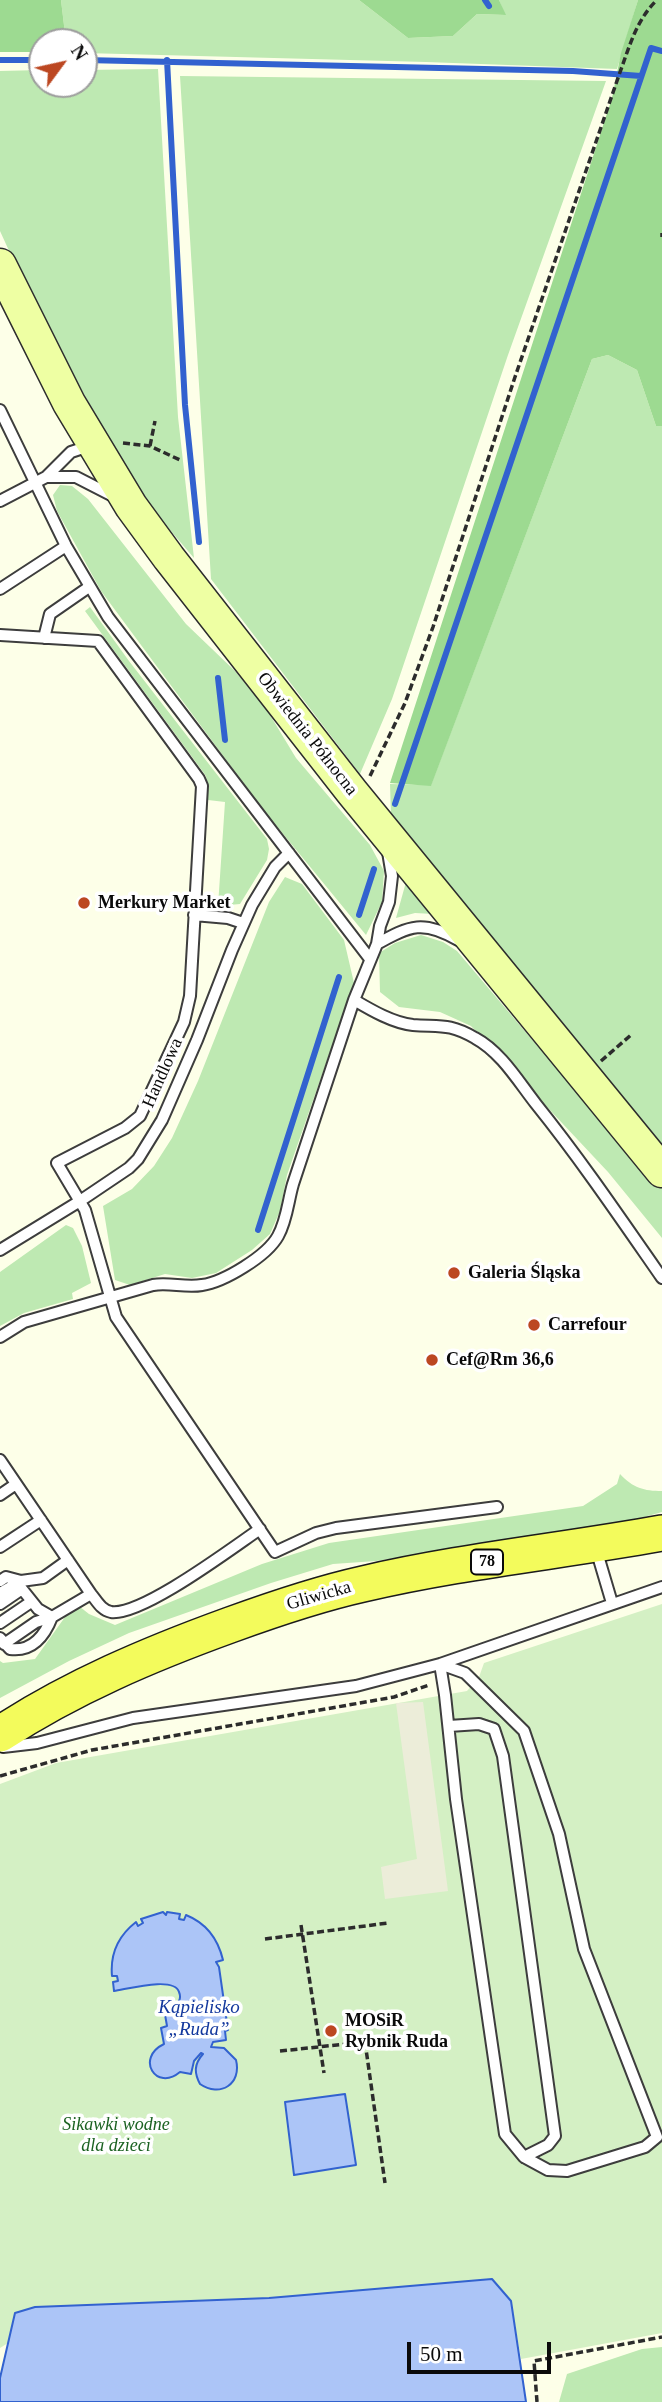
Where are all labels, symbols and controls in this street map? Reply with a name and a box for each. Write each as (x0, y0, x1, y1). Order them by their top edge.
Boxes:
north arrow (28, 28, 98, 98)
text: N (67, 41, 92, 64)
street label: Obwiednia Północna (252, 668, 362, 800)
place label: Merkury Market (98, 892, 230, 914)
marker: Merkury Market (76, 895, 92, 911)
street label: Handlowa (138, 1035, 188, 1111)
place label: Galeria Śląska (468, 1262, 581, 1284)
marker: Galeria Śląska (446, 1265, 462, 1281)
place label: Carrefour (548, 1314, 627, 1336)
marker: Carrefour (526, 1317, 542, 1333)
place label: Cef@Rm 36,6 (446, 1349, 554, 1371)
marker: Cef@Rm 36,6 (424, 1352, 440, 1368)
road number: 78 (471, 1550, 503, 1574)
street label: Gliwicka (284, 1577, 354, 1615)
water label: Kąpielisko „Ruda” (158, 1997, 240, 2041)
place label: MOSiR Rybnik Ruda (345, 2010, 448, 2052)
marker: MOSiR Rybnik Ruda (323, 2023, 339, 2039)
park label: Sikawki wodne dla dzieci (62, 2114, 170, 2156)
scale bar (410, 2328, 554, 2372)
text: 50 m (420, 2342, 463, 2366)

